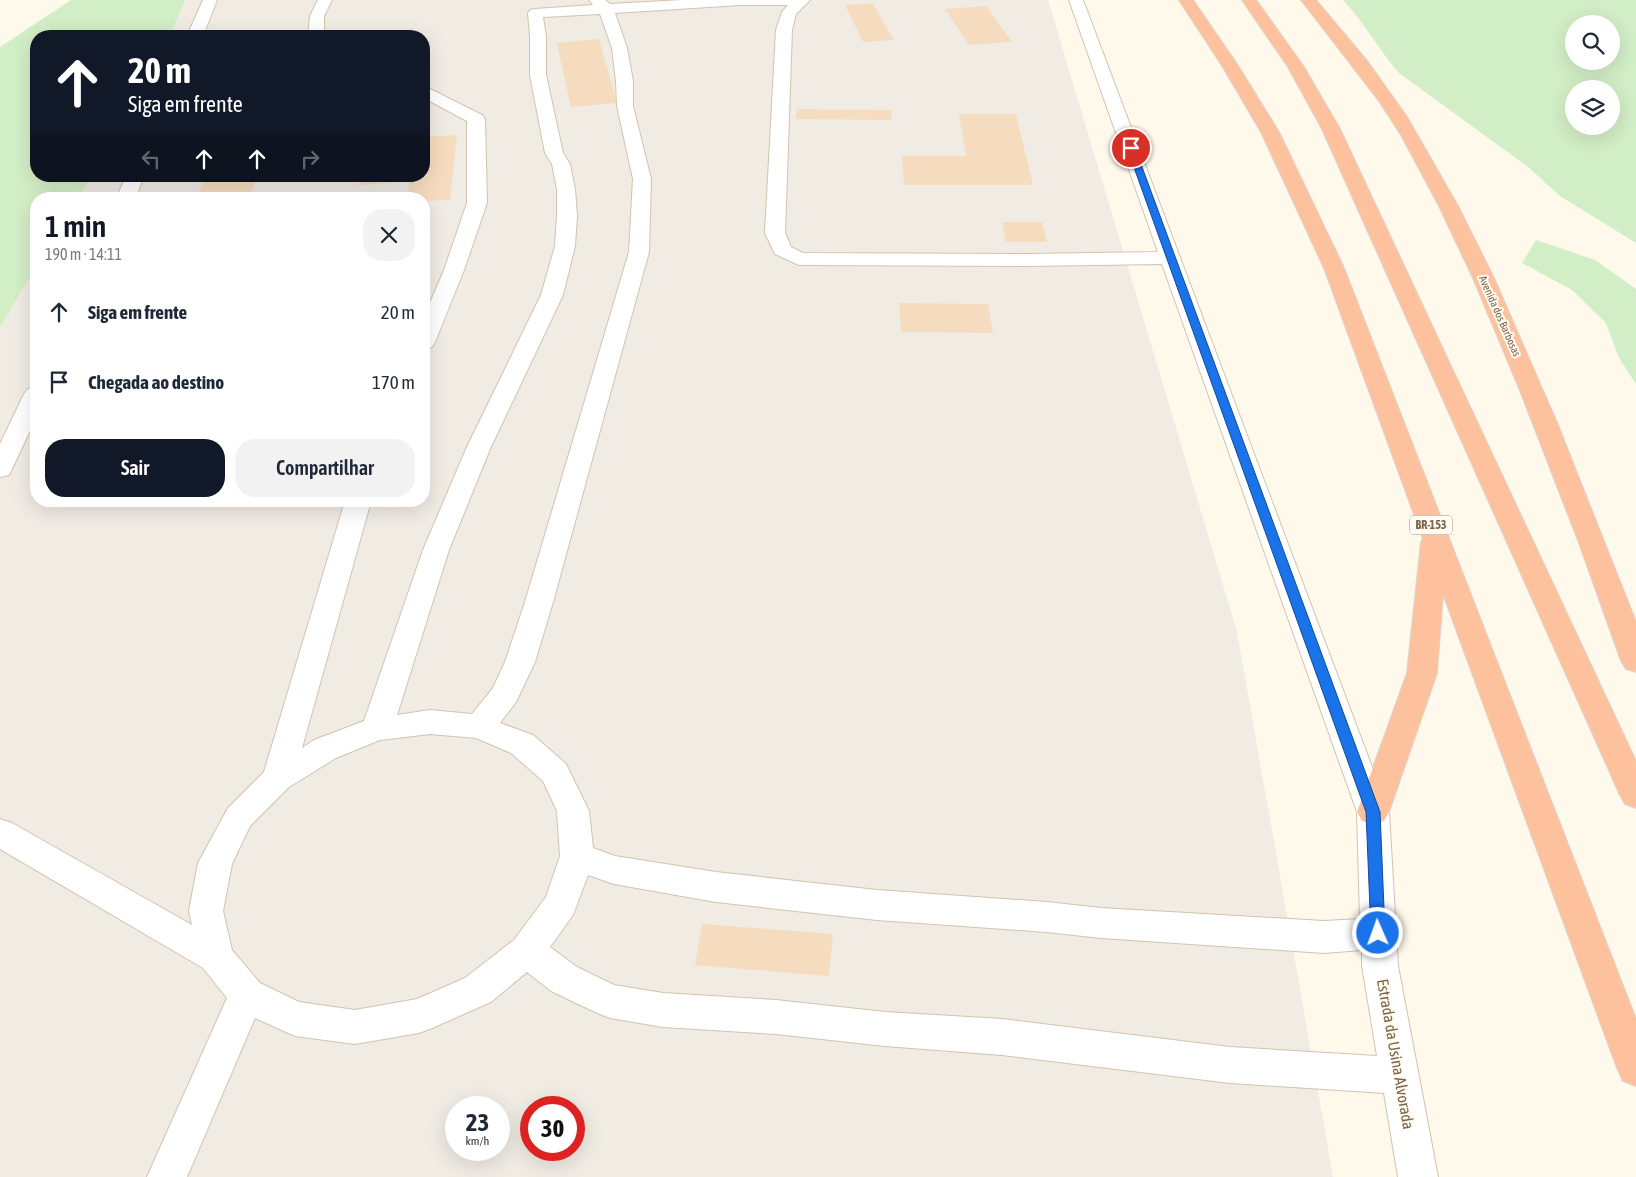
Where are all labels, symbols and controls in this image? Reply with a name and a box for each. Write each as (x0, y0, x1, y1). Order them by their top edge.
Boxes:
map controls (1565, 15, 1620, 135)
button: search (1565, 15, 1620, 70)
icon: ahead (45, 50, 110, 115)
text: 20 m (128, 50, 191, 90)
button: layers (1565, 80, 1620, 135)
text: Siga em frente (128, 91, 243, 117)
pin (1110, 127, 1152, 169)
icon: arrive (1117, 134, 1145, 162)
icon: left (137, 145, 165, 173)
icon: ahead (190, 145, 218, 173)
icon: ahead (243, 145, 271, 173)
icon: right (296, 145, 324, 173)
text: 1 min (45, 209, 106, 243)
button: close (363, 209, 415, 261)
text: 190 m · 14:11 (45, 245, 122, 263)
street label: Avenida dos Barbosas (1477, 274, 1523, 358)
icon: ahead (45, 298, 73, 326)
text: Siga em frente (88, 301, 187, 323)
text: 20 m (381, 301, 415, 323)
icon: arrive (45, 368, 73, 396)
text: Chegada ao destino (88, 371, 224, 393)
text: 170 m (372, 371, 415, 393)
button: Sair (45, 439, 225, 497)
button: Compartilhar (235, 439, 415, 497)
road number: BR-153 (1410, 516, 1452, 534)
position arrow (1351, 906, 1403, 958)
street label: Estrada da Usina Alvorada (1374, 977, 1418, 1131)
speed limit sign: 30 (520, 1096, 585, 1161)
text: 23 (466, 1108, 489, 1136)
text: km/h (466, 1134, 489, 1148)

